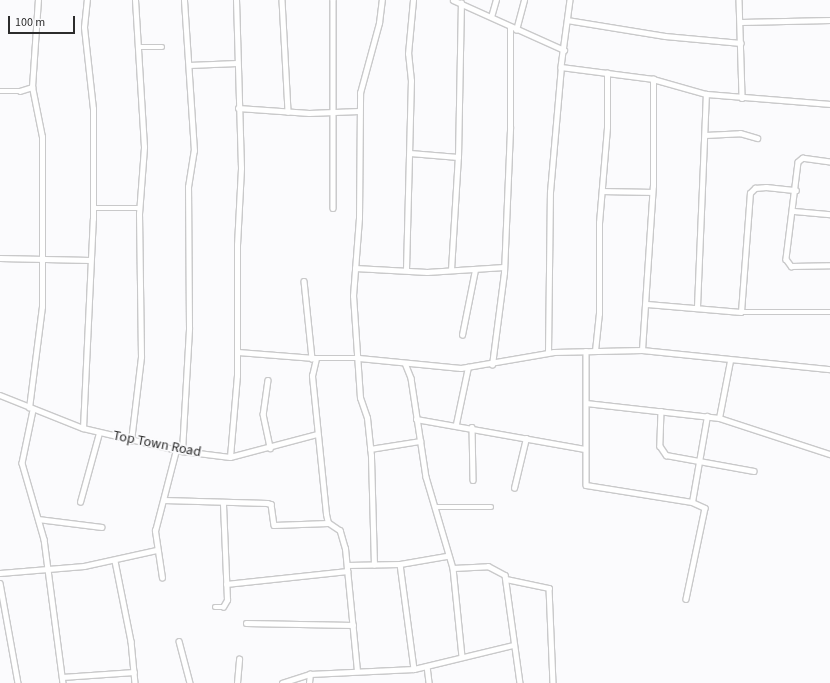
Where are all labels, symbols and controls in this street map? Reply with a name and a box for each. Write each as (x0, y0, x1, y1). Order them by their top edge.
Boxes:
scale bar (10, 8, 77, 34)
text: 100 m (15, 14, 45, 31)
street label: Top Town Road (112, 427, 202, 461)

